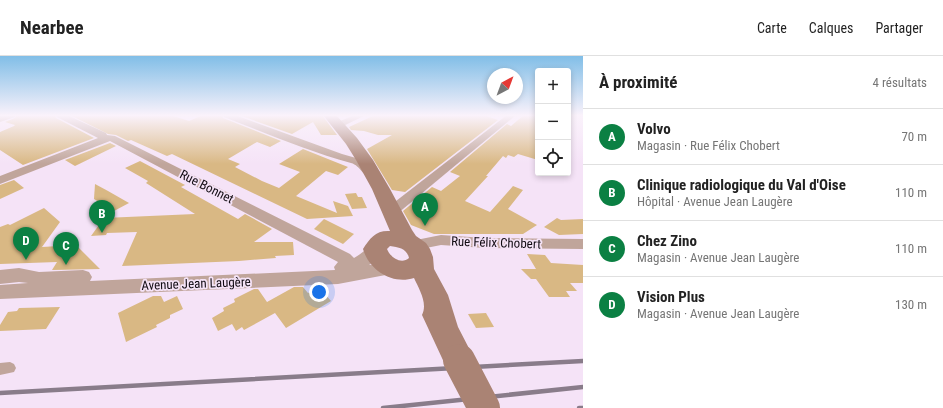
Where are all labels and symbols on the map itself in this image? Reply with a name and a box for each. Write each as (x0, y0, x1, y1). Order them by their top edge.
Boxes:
north arrow (487, 68, 523, 104)
street label: Rue Bonnet (177, 167, 236, 206)
pin: A (412, 193, 438, 226)
pin: B (89, 200, 115, 233)
pin: D (13, 227, 39, 260)
pin: C (53, 232, 79, 265)
street label: Rue Félix Chobert (451, 233, 541, 252)
street label: Avenue Jean Laugère (141, 274, 251, 293)
your location (309, 282, 329, 302)

